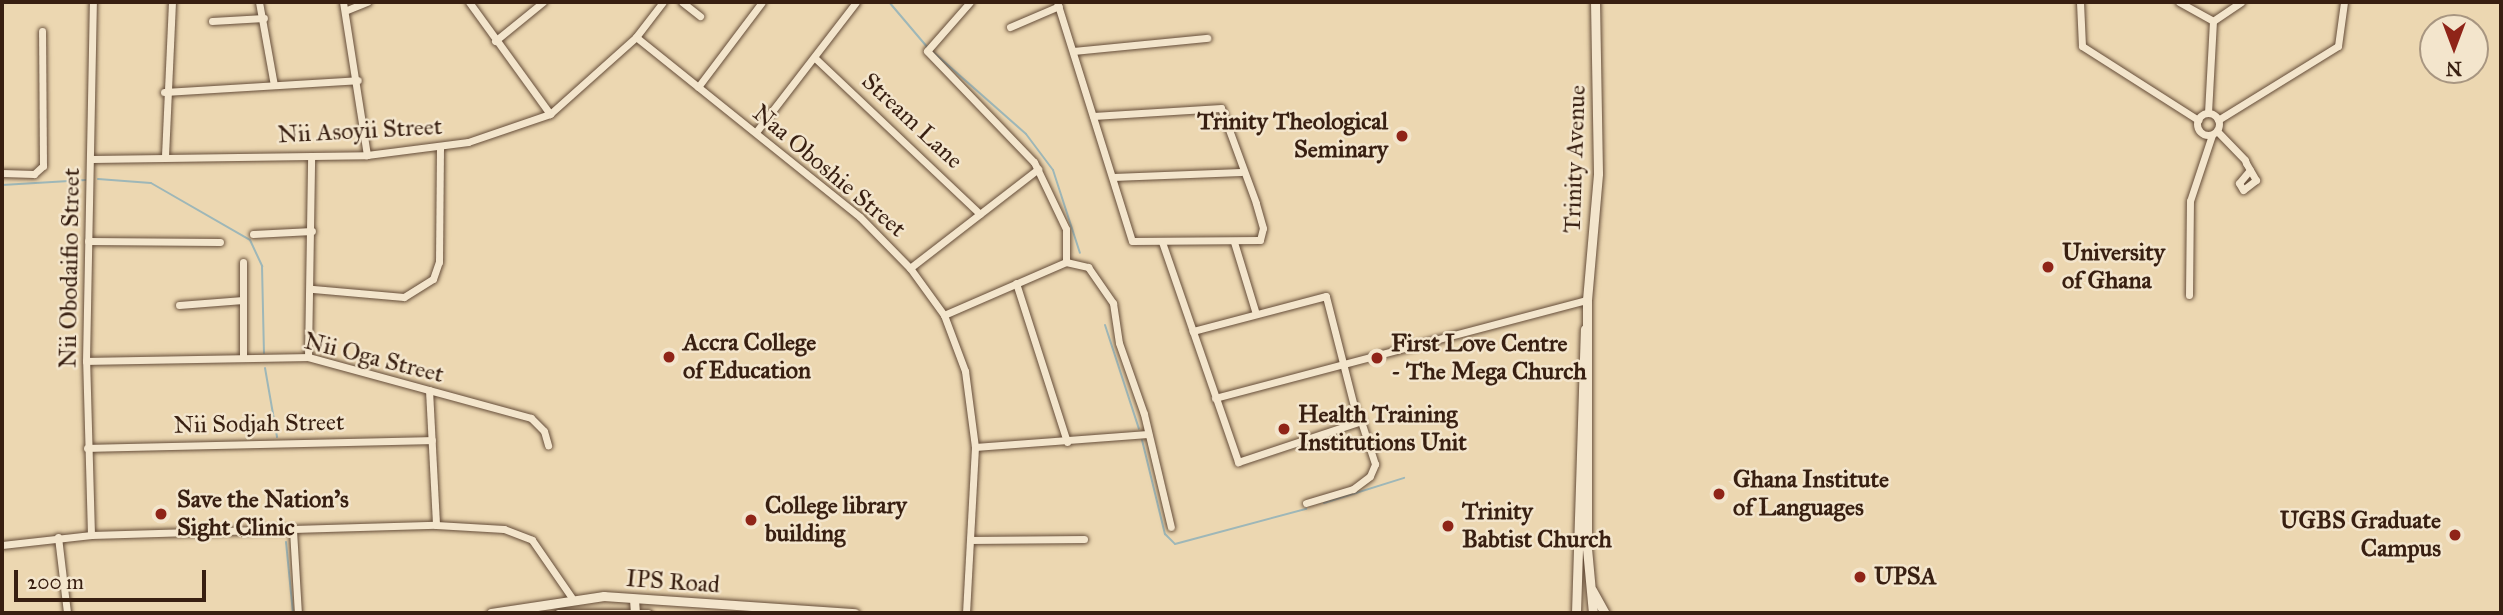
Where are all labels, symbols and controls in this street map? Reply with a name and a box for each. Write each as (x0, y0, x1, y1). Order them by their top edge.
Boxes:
north arrow (2419, 14, 2489, 84)
text: N (2446, 57, 2462, 80)
street label: Stream Lane (856, 67, 968, 175)
street label: Trinity Avenue (1558, 85, 1592, 233)
street label: Naa Oboshie Street (747, 99, 911, 243)
place label: Trinity Theological Seminary (1197, 108, 1388, 164)
street label: Nii Asoyii Street (277, 112, 443, 150)
marker: Trinity Theological Seminary (1394, 128, 1410, 144)
street label: Nii Obodaifio Street (54, 167, 86, 369)
place label: University of Ghana (2062, 239, 2165, 295)
marker: University of Ghana (2040, 259, 2056, 275)
street label: Nii Oga Street (301, 327, 447, 389)
place label: Accra College of Education (683, 329, 816, 385)
place label: First Love Centre - The Mega Church (1391, 330, 1587, 386)
marker: Accra College of Education (661, 349, 677, 365)
marker: First Love Centre - The Mega Church (1369, 350, 1385, 366)
place label: Health Training Institutions Unit (1298, 401, 1467, 457)
street label: Nii Sodjah Street (173, 408, 345, 440)
marker: Health Training Institutions Unit (1276, 421, 1292, 437)
place label: Ghana Institute of Languages (1733, 466, 1889, 522)
place label: Save the Nation's Sight Clinic (177, 486, 349, 542)
marker: Ghana Institute of Languages (1711, 486, 1727, 502)
place label: College library building (765, 492, 907, 548)
place label: Trinity Babtist Church (1462, 498, 1612, 554)
marker: Save the Nation's Sight Clinic (151, 504, 171, 524)
place label: UGBS Graduate Campus (2280, 507, 2441, 563)
marker: College library building (743, 512, 759, 528)
marker: Trinity Babtist Church (1440, 518, 1456, 534)
marker: UGBS Graduate Campus (2447, 527, 2463, 543)
scale bar (18, 556, 210, 600)
place label: UPSA (1874, 563, 1937, 591)
street label: IPS Road (625, 564, 721, 600)
text: 200 m (27, 569, 84, 595)
marker: UPSA (1852, 569, 1868, 585)

